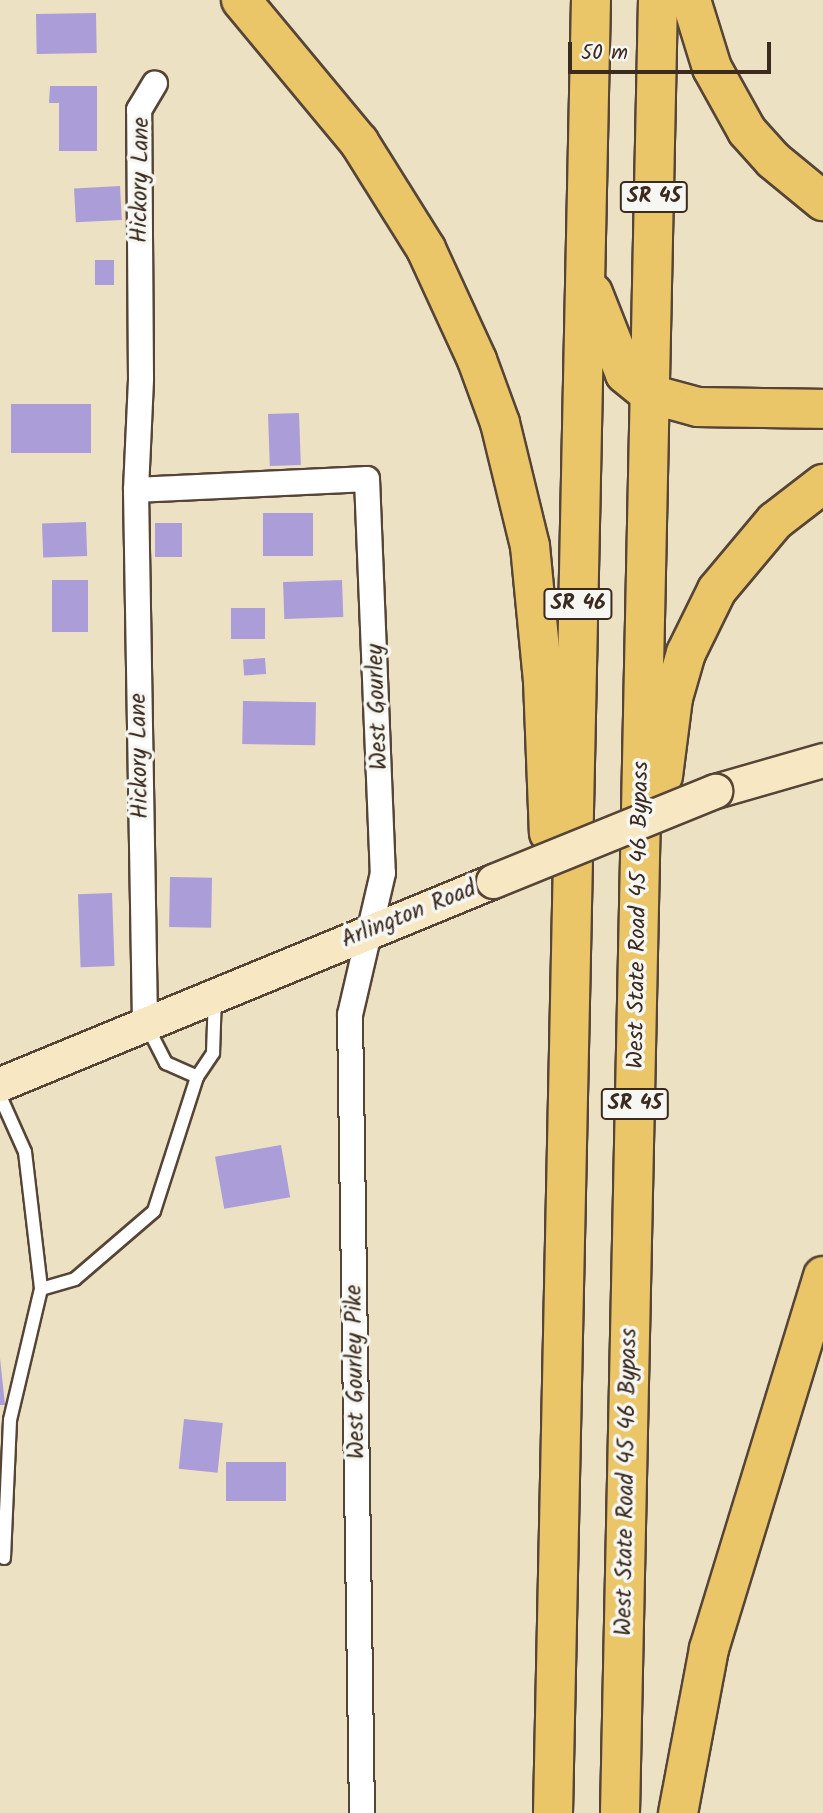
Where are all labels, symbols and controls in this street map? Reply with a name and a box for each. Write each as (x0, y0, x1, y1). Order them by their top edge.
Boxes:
scale bar (571, 28, 774, 72)
text: 50 m (581, 37, 628, 70)
street label: Hickory Lane (126, 117, 156, 243)
road number: SR 45 (619, 180, 689, 214)
road number: SR 46 (543, 586, 613, 622)
street label: West Gourley (362, 643, 394, 771)
street label: Hickory Lane (125, 693, 155, 819)
street label: West State Road 45 46 Bypass (623, 761, 655, 1069)
street label: Arlington Road (338, 875, 480, 955)
road number: SR 45 (600, 1086, 670, 1122)
street label: West Gourley Pike (341, 1285, 371, 1459)
street label: West State Road 45 46 Bypass (611, 1328, 643, 1636)

